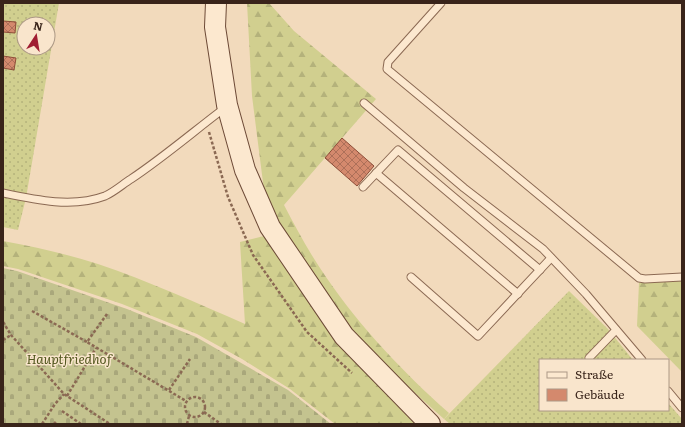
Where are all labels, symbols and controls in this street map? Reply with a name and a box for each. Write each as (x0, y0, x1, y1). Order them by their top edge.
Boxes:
north arrow (16, 16, 56, 56)
text: N (32, 16, 44, 34)
park label: Hauptfriedhof (26, 349, 114, 368)
legend (539, 359, 669, 411)
text: Straße (575, 365, 613, 383)
text: Gebäude (575, 385, 624, 403)

